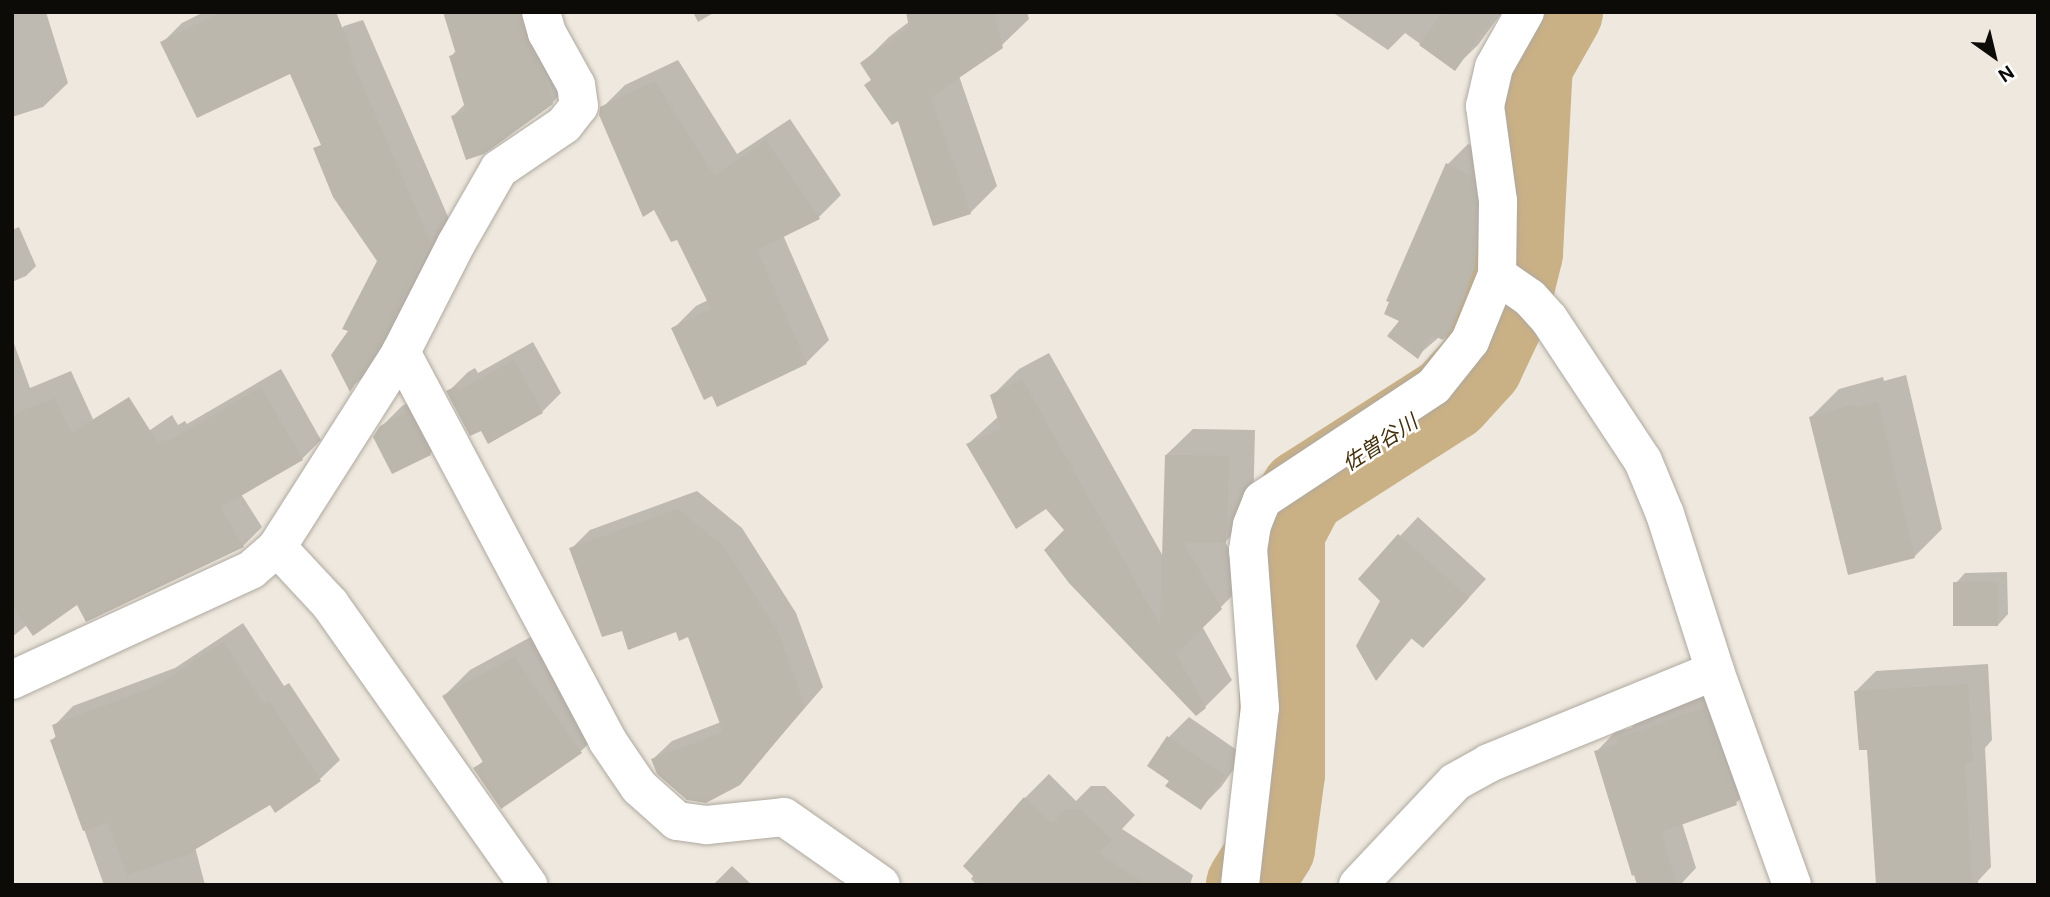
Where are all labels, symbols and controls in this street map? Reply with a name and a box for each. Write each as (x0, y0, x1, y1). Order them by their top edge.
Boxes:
north arrow (1959, 21, 2029, 91)
text: N (1993, 60, 2019, 88)
water label: 佐曽谷川 (1338, 410, 1422, 476)

